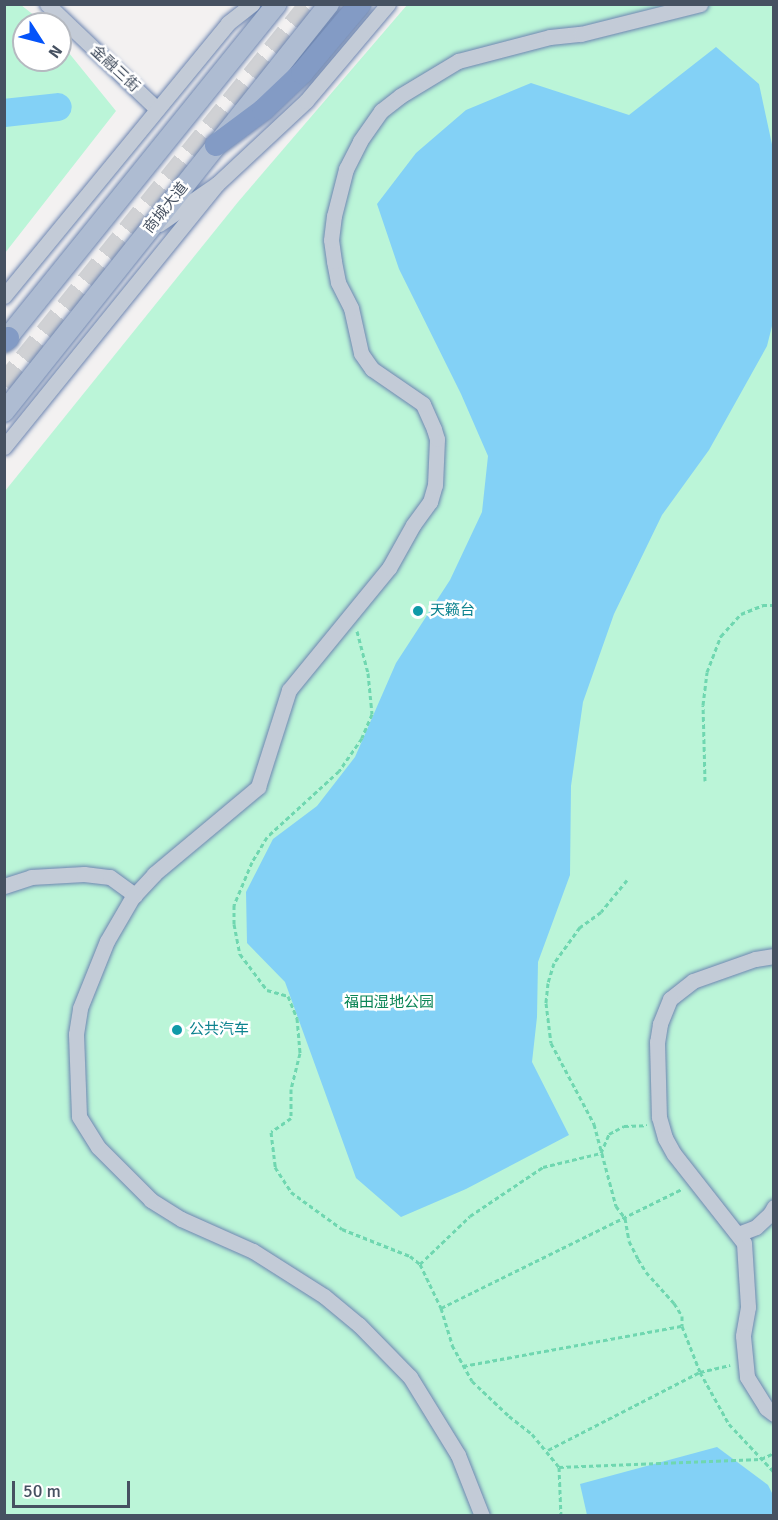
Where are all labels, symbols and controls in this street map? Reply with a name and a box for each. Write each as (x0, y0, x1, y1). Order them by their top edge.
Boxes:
north arrow (12, 12, 72, 72)
text: N (44, 41, 66, 62)
street label: 金融三街 (87, 42, 143, 96)
street label: 商城大道 (140, 179, 192, 237)
place label: 天籁台 (430, 602, 475, 620)
marker: 天籁台 (411, 604, 425, 618)
park label: 福田湿地公园 (344, 994, 434, 1012)
place label: 公共汽车 (189, 1021, 249, 1039)
marker: 公共汽车 (170, 1023, 184, 1037)
scale bar (15, 1469, 134, 1507)
text: 50 m (23, 1480, 61, 1502)

